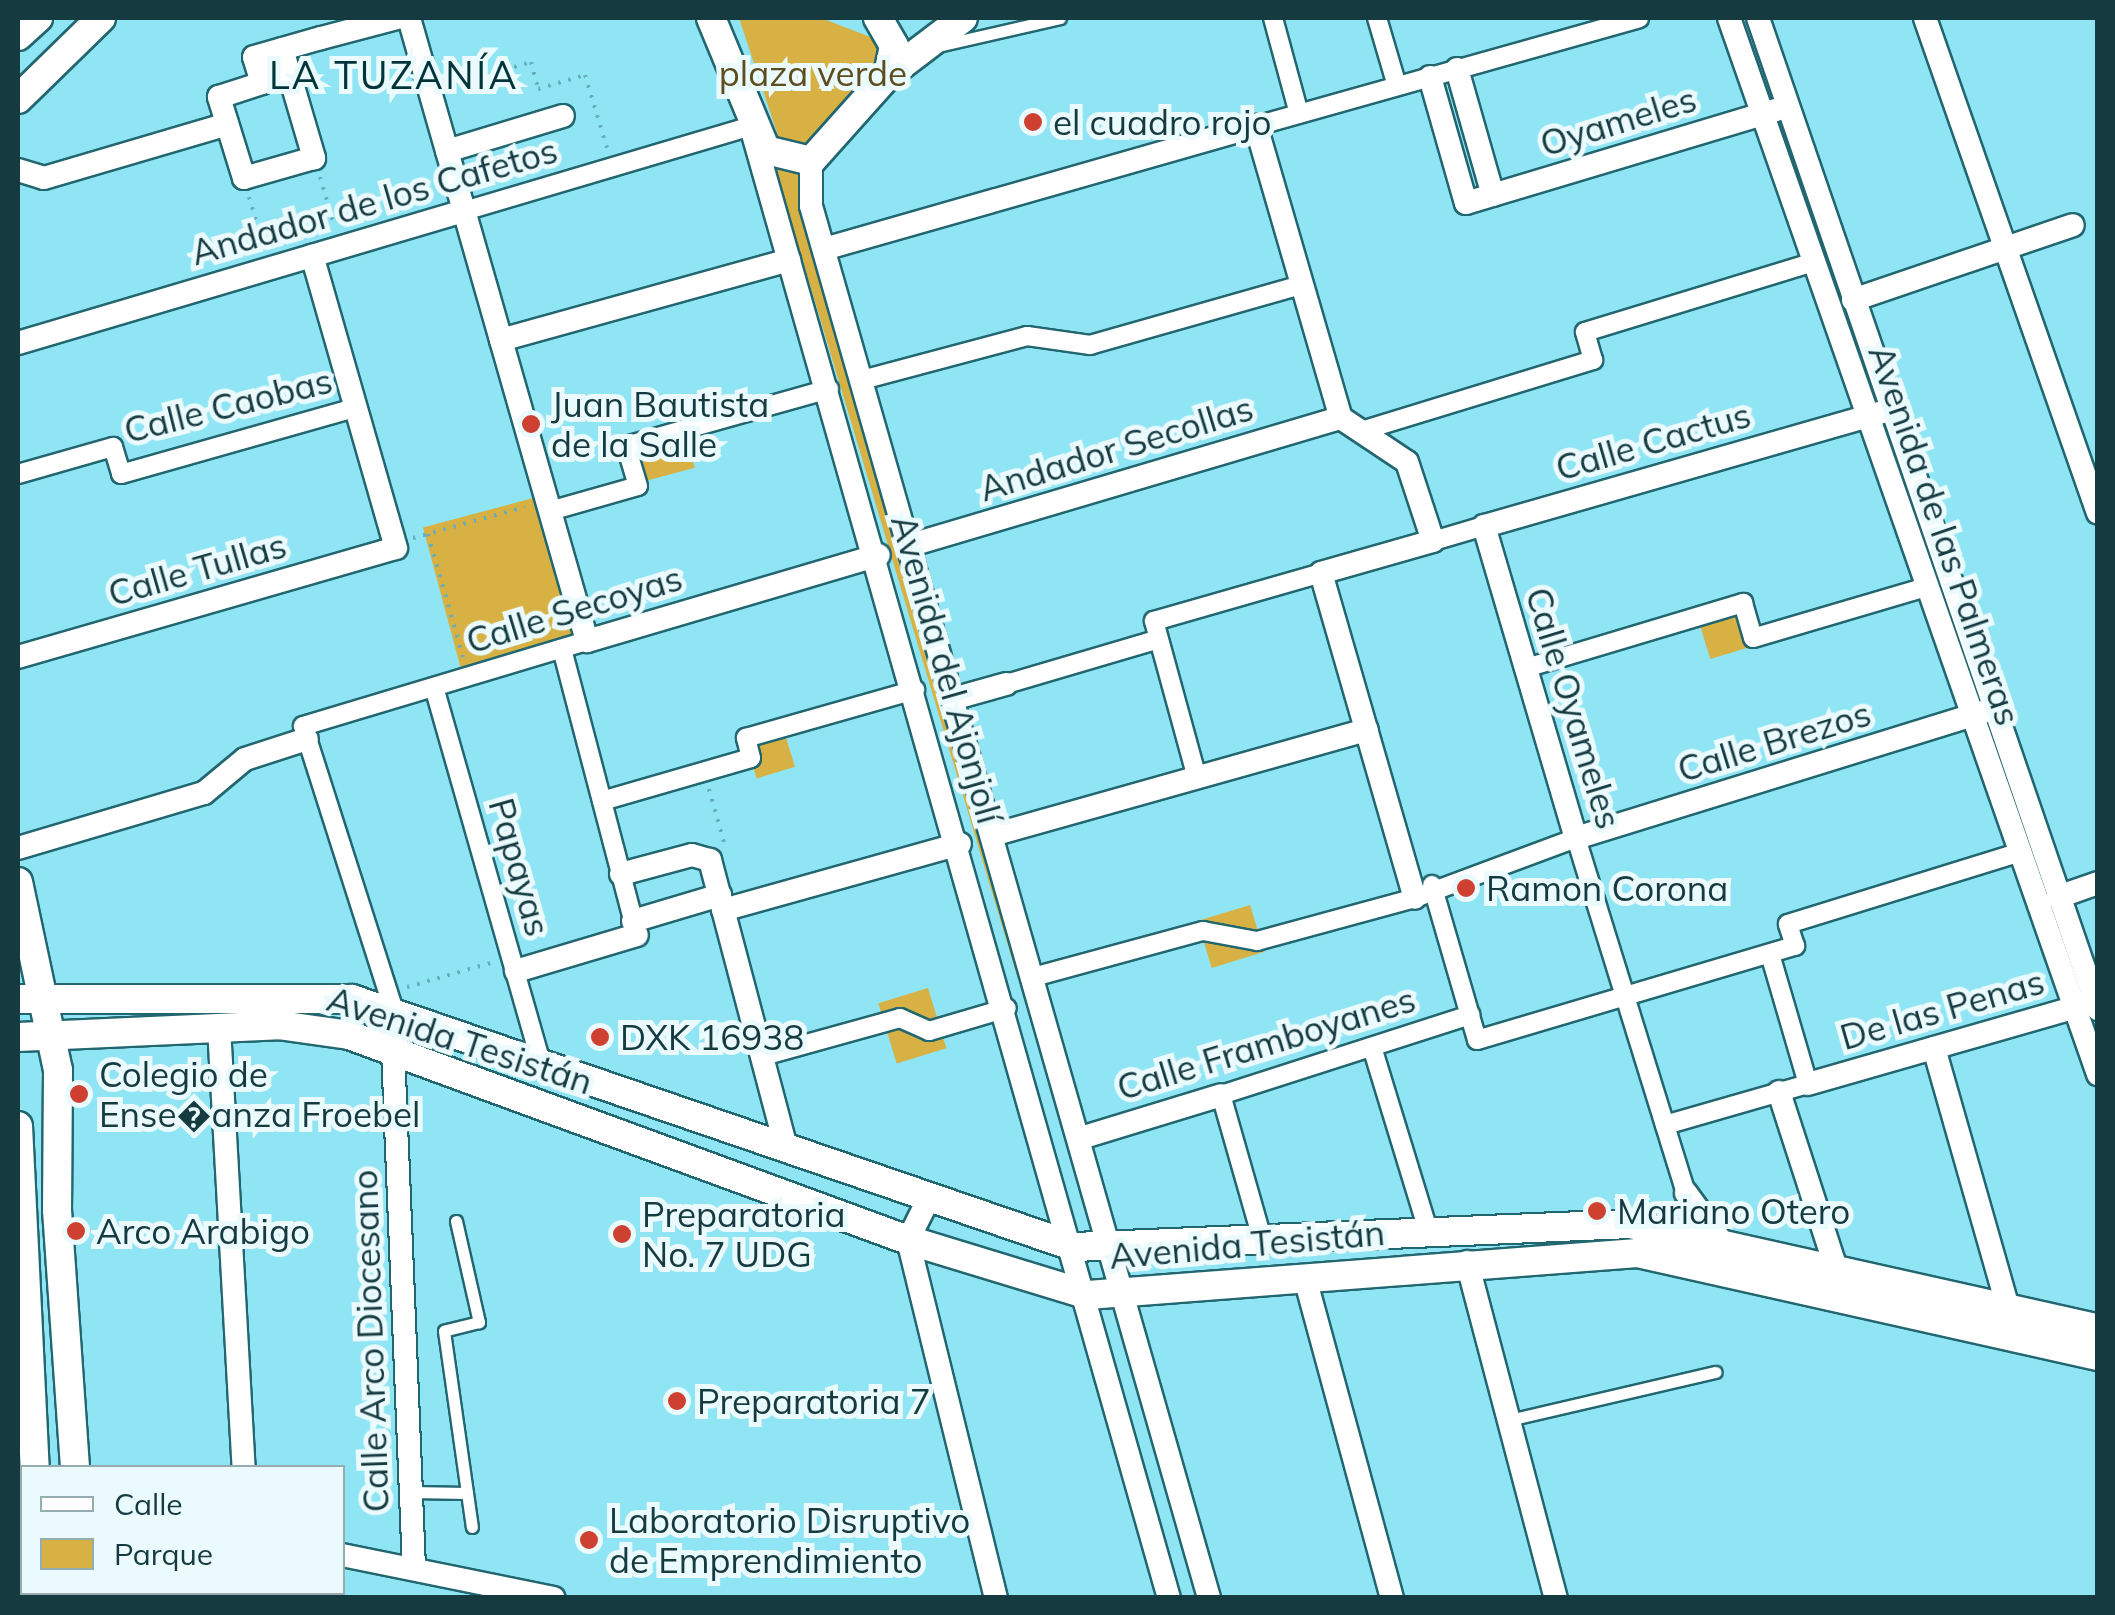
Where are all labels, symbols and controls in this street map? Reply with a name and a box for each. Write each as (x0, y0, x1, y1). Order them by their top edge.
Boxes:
park label: plaza verde (719, 52, 907, 94)
district label: LA TUZANÍA (269, 53, 519, 99)
street label: Oyameles (1535, 77, 1701, 165)
place label: el cuadro rojo (1053, 101, 1271, 143)
marker: el cuadro rojo (1022, 111, 1044, 133)
street label: Andador de los Cafetos (186, 129, 562, 273)
street label: Avenida de las Palmeras (1860, 339, 2030, 731)
street label: Calle Caobas (120, 359, 336, 451)
place label: Juan Bautista de la Salle (551, 383, 769, 465)
street label: Andador Secollas (974, 386, 1258, 510)
street label: Calle Cactus (1551, 393, 1755, 489)
marker: Juan Bautista de la Salle (520, 413, 542, 435)
street label: Avenida del Ajonjolí (883, 510, 1011, 828)
street label: Calle Tullas (103, 524, 291, 614)
street label: Calle Secoyas (461, 556, 687, 662)
street label: Calle Oyameles (1517, 582, 1631, 834)
street label: Calle Brezos (1672, 692, 1876, 790)
street label: Papayas (480, 793, 560, 941)
place label: Ramon Corona (1486, 867, 1728, 909)
marker: Ramon Corona (1455, 877, 1477, 899)
street label: De las Penas (1835, 960, 2049, 1058)
street label: Avenida Tesistán (322, 977, 598, 1103)
street label: Calle Framboyanes (1112, 978, 1420, 1108)
place label: DXK 16938 (620, 1016, 804, 1058)
marker: DXK 16938 (589, 1026, 611, 1048)
place label: Colegio de Ense�anza Froebel (99, 1053, 420, 1135)
marker: Colegio de Ense�anza Froebel (68, 1083, 90, 1105)
street label: Calle Arco Diocesano (343, 1169, 397, 1513)
place label: Mariano Otero (1617, 1190, 1850, 1232)
place label: Preparatoria No. 7 UDG (642, 1193, 846, 1275)
marker: Mariano Otero (1586, 1200, 1608, 1222)
place label: Arco Arabigo (96, 1210, 310, 1252)
street label: Avenida Tesistán (1108, 1211, 1386, 1277)
marker: Arco Arabigo (65, 1220, 87, 1242)
marker: Preparatoria No. 7 UDG (611, 1223, 633, 1245)
place label: Preparatoria 7 (697, 1380, 931, 1422)
marker: Preparatoria 7 (666, 1390, 688, 1412)
legend (20, 1465, 345, 1595)
text: Calle (114, 1485, 183, 1523)
place label: Laboratorio Disruptivo de Emprendimiento (609, 1499, 970, 1581)
marker: Laboratorio Disruptivo de Emprendimiento (578, 1529, 600, 1551)
text: Parque (114, 1535, 213, 1573)

